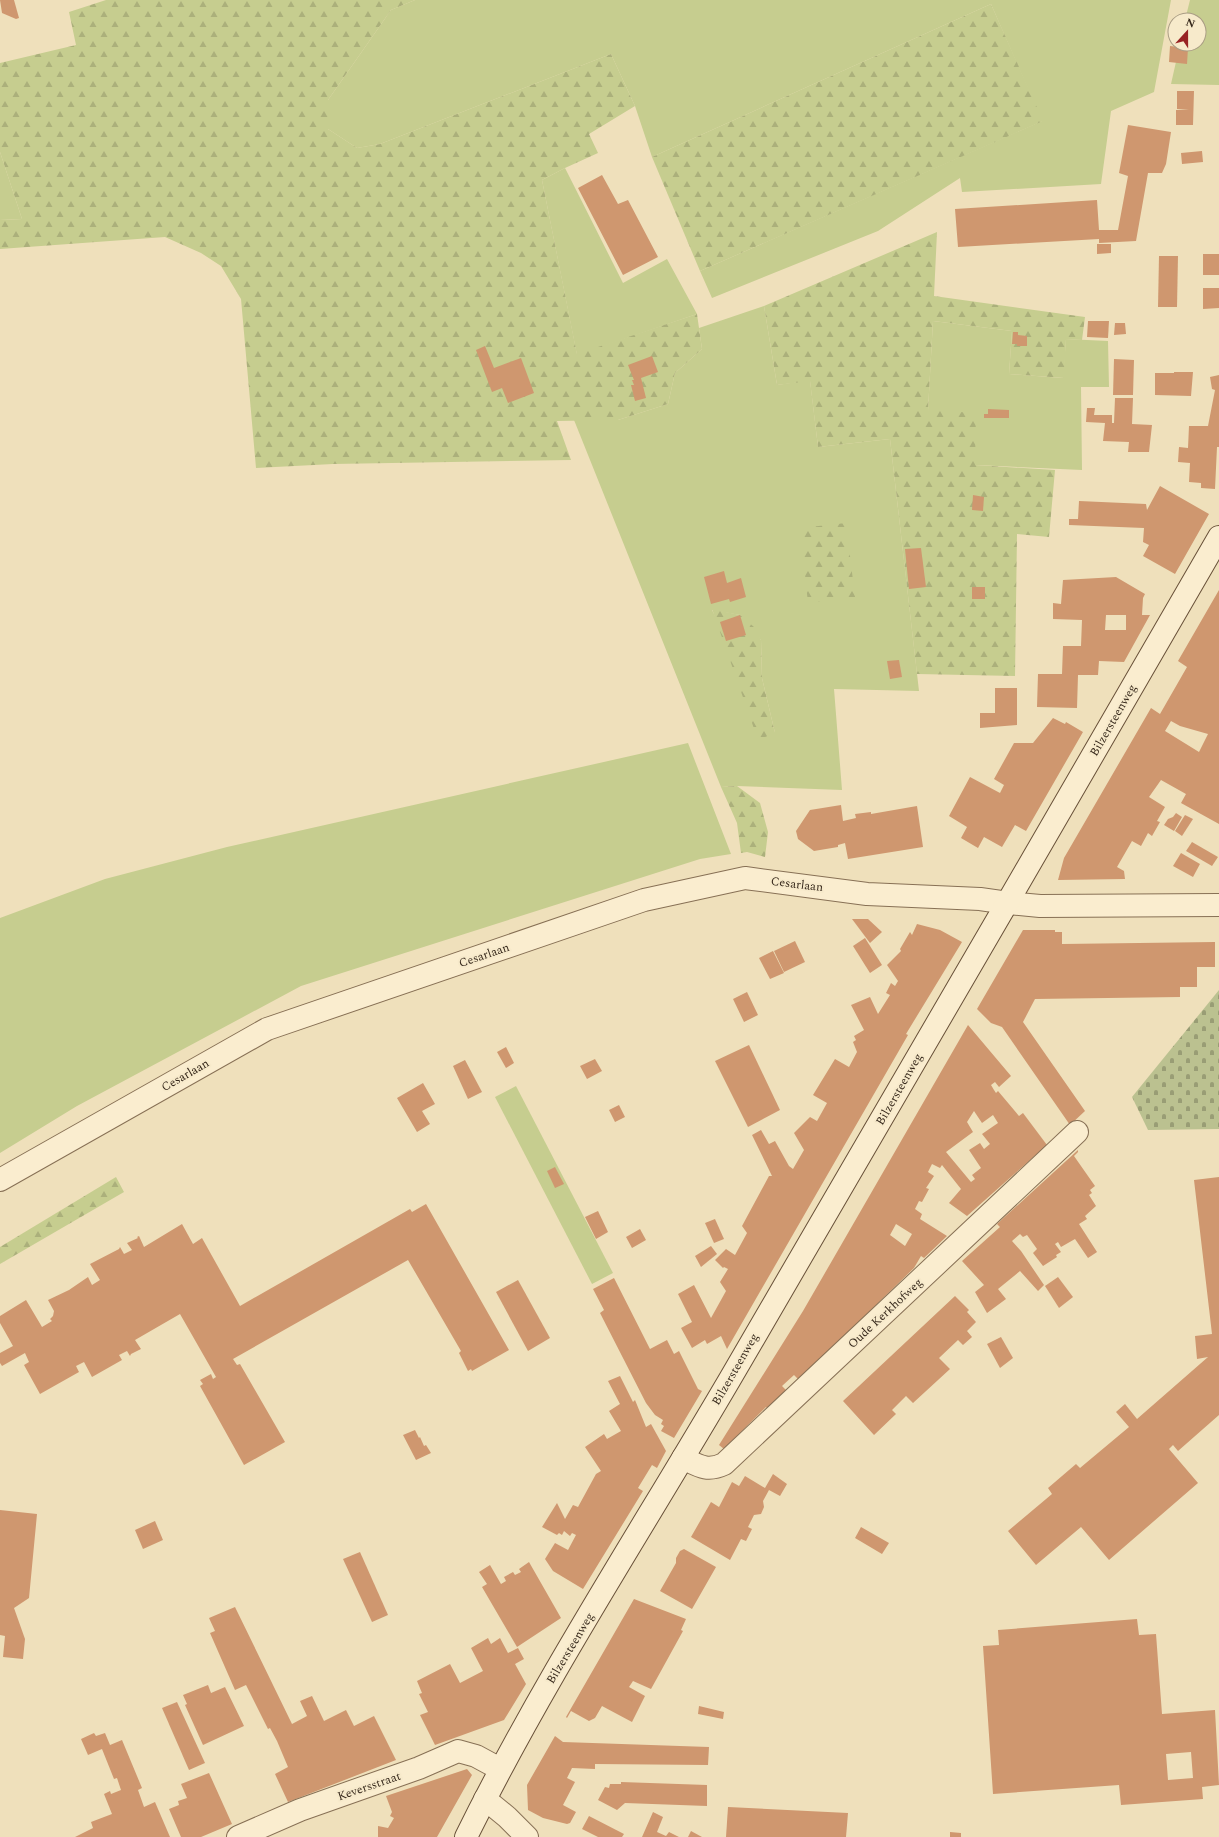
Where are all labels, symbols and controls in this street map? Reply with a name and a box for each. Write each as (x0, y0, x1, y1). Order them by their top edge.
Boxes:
north arrow (1167, 12, 1207, 52)
text: N (1183, 14, 1198, 33)
street label: Bilzersteenweg (1085, 681, 1142, 760)
street label: Cesarlaan (770, 872, 824, 897)
street label: Cesarlaan (456, 938, 512, 973)
street label: Bilzersteenweg (871, 1050, 928, 1129)
street label: Cesarlaan (158, 1054, 213, 1097)
street label: Oude Kerkhofweg (844, 1274, 927, 1353)
street label: Bilzersteenweg (707, 1330, 764, 1409)
street label: Bilzersteenweg (542, 1609, 599, 1688)
street label: Keversstraat (335, 1767, 403, 1806)

